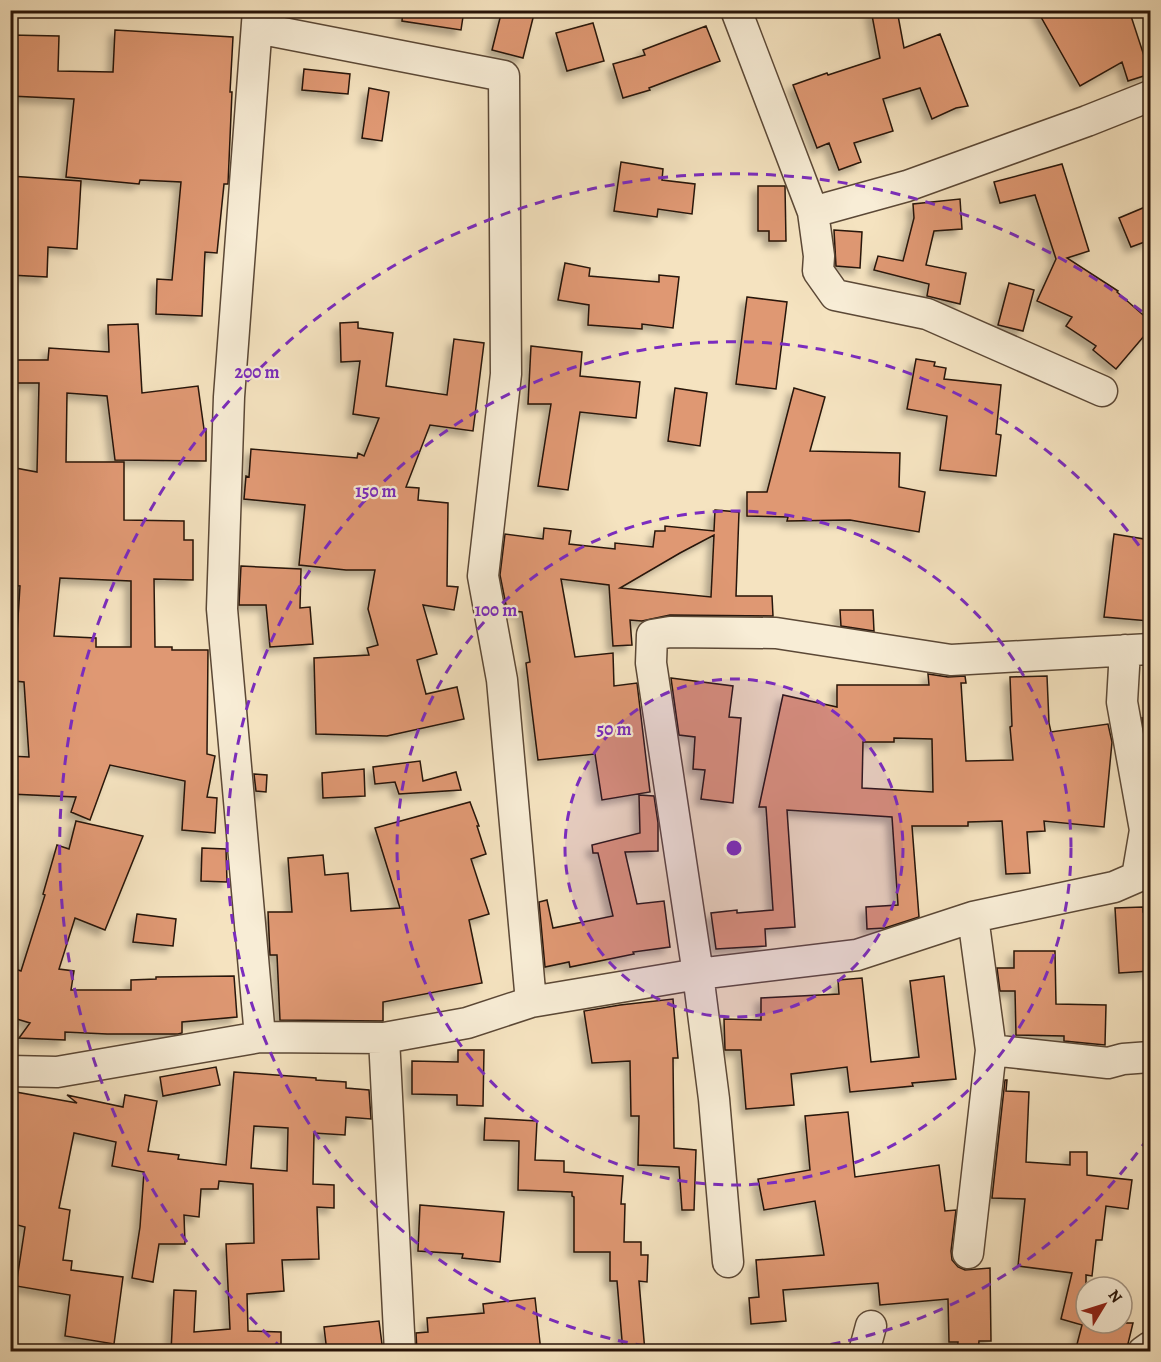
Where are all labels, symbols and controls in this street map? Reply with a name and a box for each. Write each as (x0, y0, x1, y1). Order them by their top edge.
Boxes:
text: 200 m (234, 360, 280, 384)
text: 150 m (355, 479, 397, 503)
text: 100 m (475, 598, 517, 622)
text: 50 m (597, 717, 631, 741)
centre of rings (724, 838, 744, 858)
north arrow (1074, 1275, 1134, 1335)
text: N (1103, 1285, 1128, 1308)

